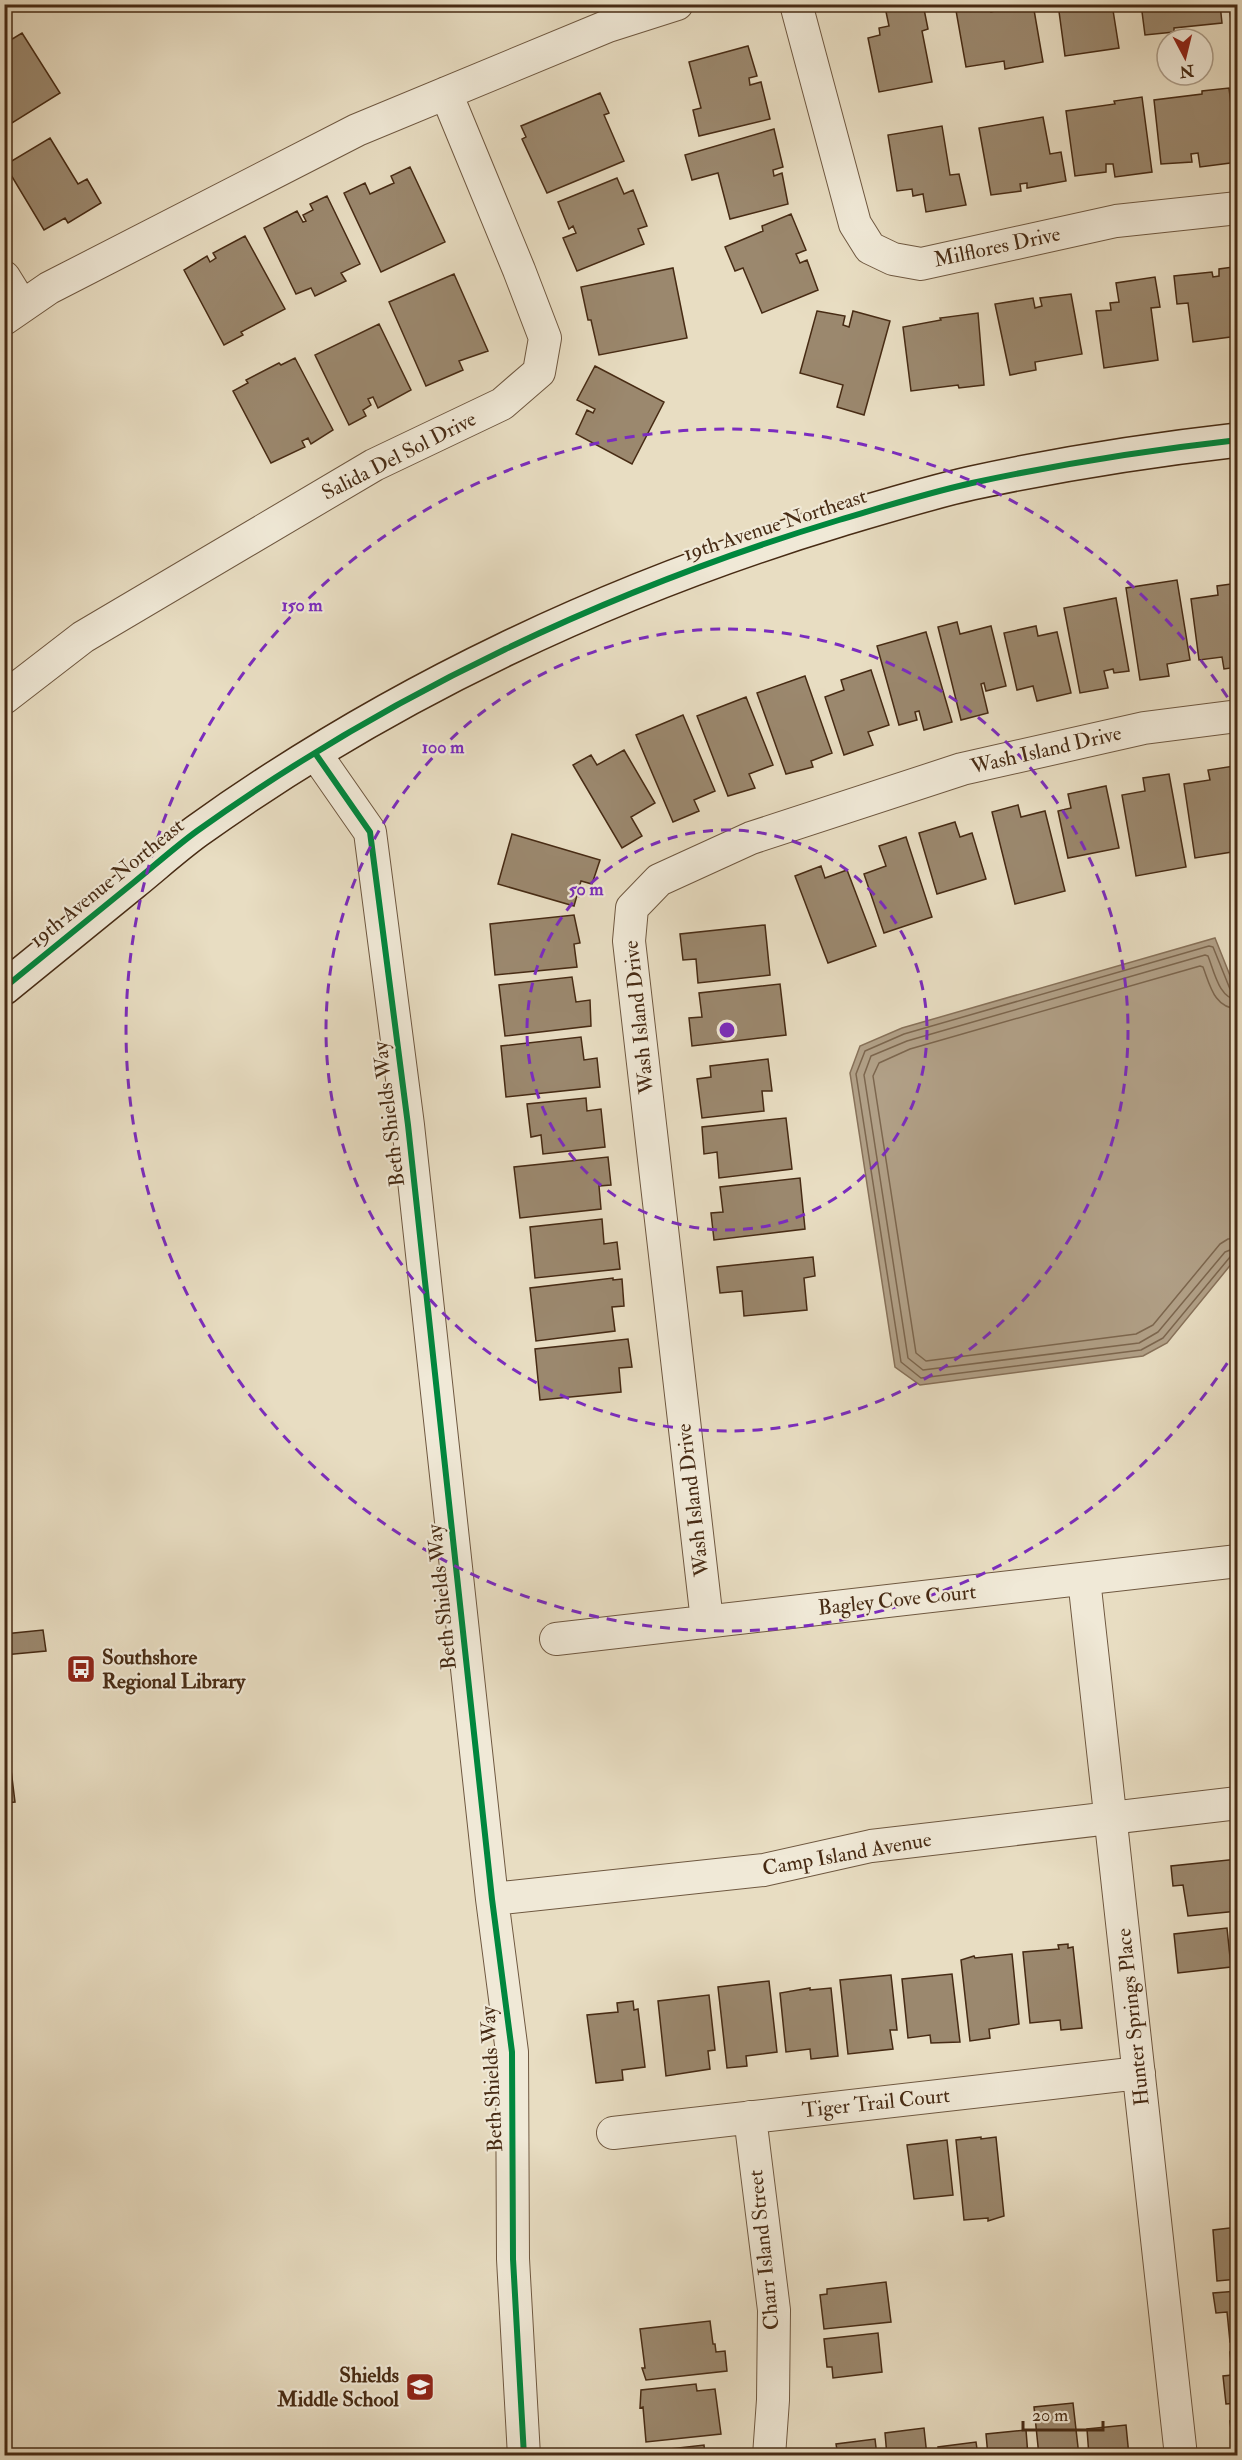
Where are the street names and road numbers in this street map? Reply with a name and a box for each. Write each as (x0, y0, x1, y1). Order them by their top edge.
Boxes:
street label: Milflores Drive (931, 220, 1063, 274)
street label: Salida Del Sol Drive (317, 405, 481, 507)
street label: 19th Avenue Northeast (680, 483, 870, 567)
street label: Wash Island Drive (967, 719, 1124, 781)
street label: 19th Avenue Northeast (24, 812, 190, 954)
street label: Wash Island Drive (618, 939, 661, 1096)
street label: Beth Shields Way (367, 1039, 411, 1188)
street label: Wash Island Drive (670, 1422, 716, 1579)
street label: Beth Shields Way (421, 1522, 463, 1671)
street label: Bagley Cove Court (817, 1578, 978, 1622)
street label: Camp Island Avenue (760, 1826, 934, 1882)
street label: Hunter Springs Place (1110, 1927, 1156, 2107)
street label: Beth Shields Way (475, 2005, 509, 2153)
street label: Tiger Trail Court (801, 2082, 951, 2124)
street label: Charr Island Street (742, 2168, 786, 2331)

